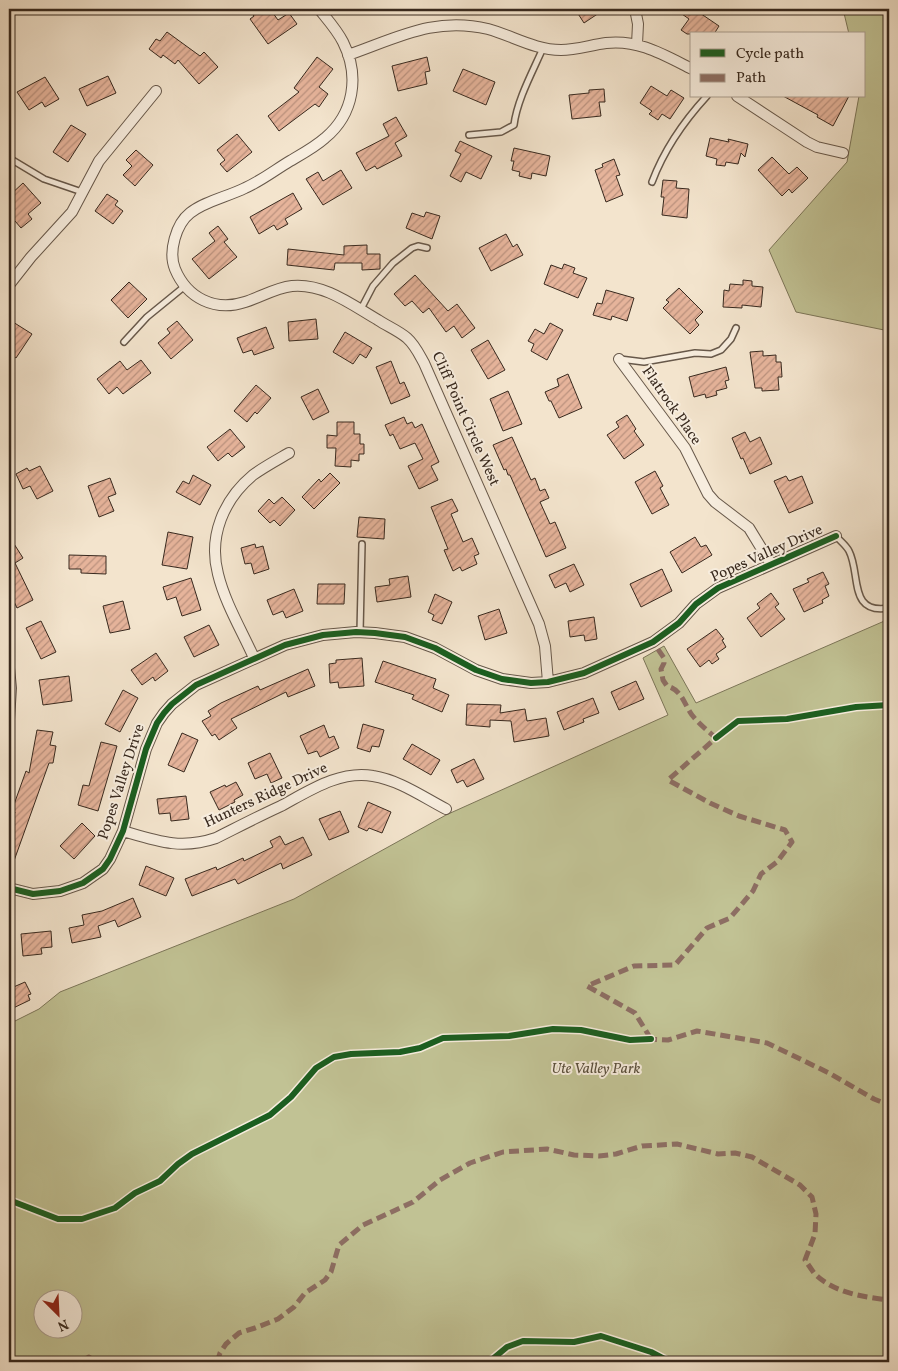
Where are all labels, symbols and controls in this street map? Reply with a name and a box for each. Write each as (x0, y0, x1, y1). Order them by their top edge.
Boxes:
legend (690, 32, 866, 98)
text: Cycle path (736, 44, 804, 65)
text: Path (736, 68, 766, 89)
street label: Cliff Point Circle West (426, 348, 504, 490)
street label: Flatrock Place (636, 362, 706, 450)
street label: Popes Valley Drive (708, 520, 826, 588)
street label: Popes Valley Drive (93, 721, 151, 843)
street label: Hunters Ridge Drive (201, 758, 331, 834)
park label: Ute Valley Park (551, 1059, 641, 1080)
north arrow (32, 1288, 82, 1338)
text: N (54, 1314, 71, 1335)

